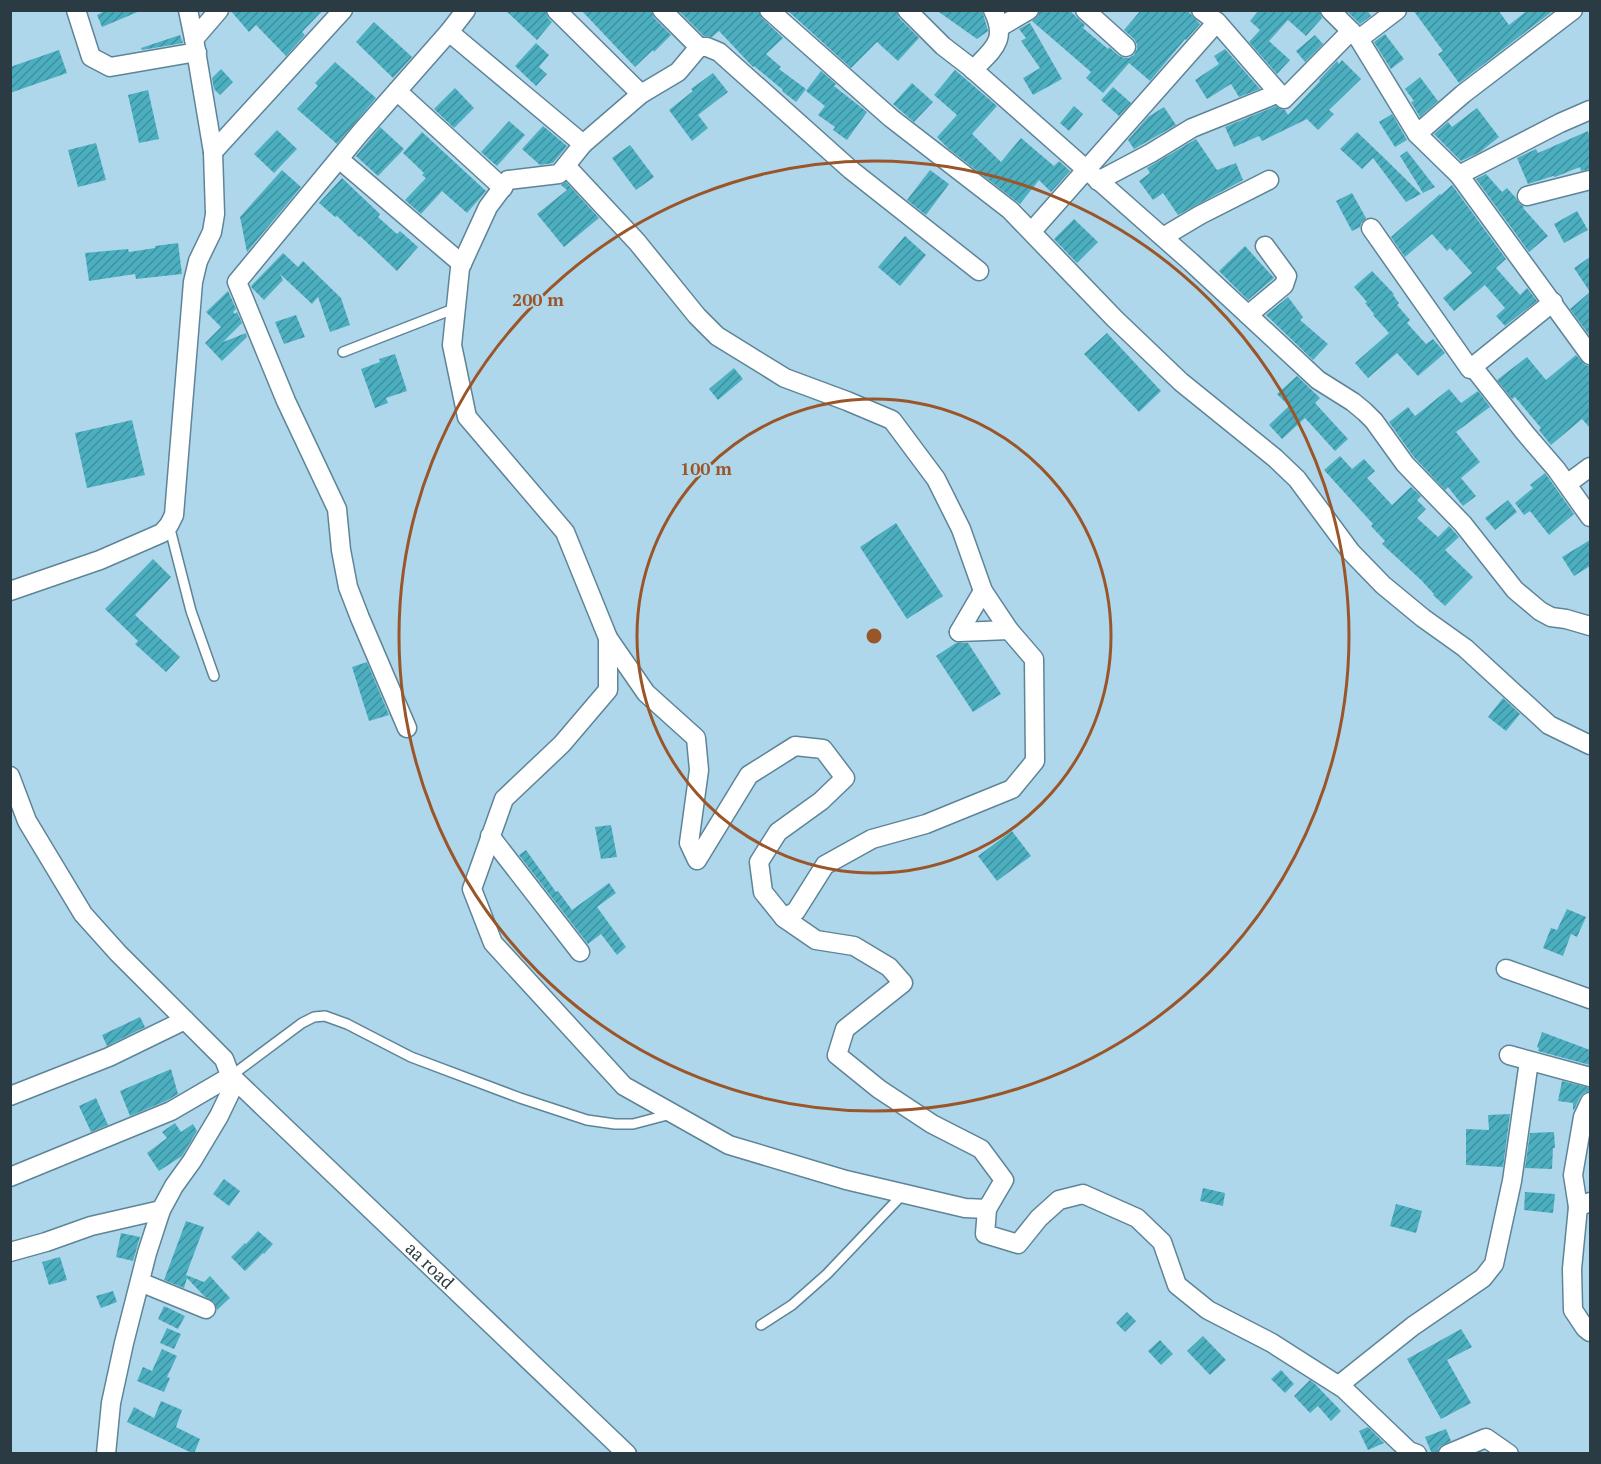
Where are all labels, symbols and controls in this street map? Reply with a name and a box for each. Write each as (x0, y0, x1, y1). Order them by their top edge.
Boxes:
text: 200 m (512, 287, 564, 311)
text: 100 m (680, 456, 732, 480)
centre of rings (864, 626, 884, 646)
street label: aa road (401, 1236, 460, 1294)

